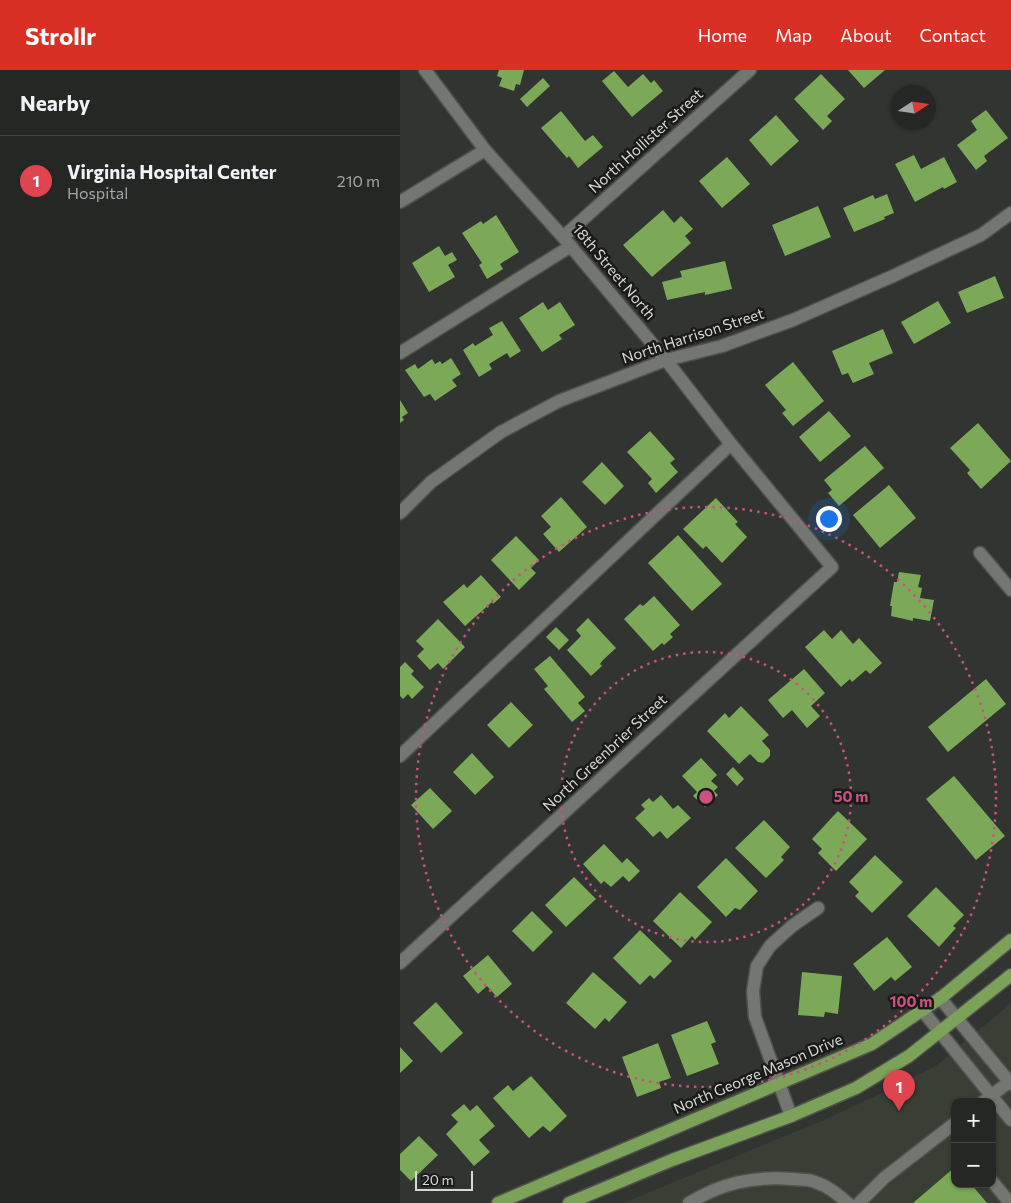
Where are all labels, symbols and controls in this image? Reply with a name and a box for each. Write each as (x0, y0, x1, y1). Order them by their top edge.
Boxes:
text: Strollr (25, 21, 96, 50)
text: Home (698, 24, 747, 46)
text: Map (775, 24, 812, 46)
text: About (840, 24, 892, 46)
text: Contact (920, 24, 986, 46)
street label: North Hollister Street (584, 84, 706, 196)
north arrow (891, 85, 936, 130)
text: Nearby (20, 90, 90, 115)
text: Virginia Hospital Center (67, 160, 277, 183)
text: 1 (32, 171, 40, 190)
text: 210 m (337, 171, 380, 190)
text: Hospital (67, 183, 128, 202)
street label: 18th Street North (569, 220, 660, 323)
street label: North Harrison Street (619, 304, 766, 367)
your location (816, 506, 842, 532)
street label: North Greenbrier Street (539, 690, 670, 814)
text: 50 m (834, 787, 868, 805)
centre of rings (697, 788, 715, 806)
text: 100 m (890, 992, 932, 1010)
street label: North George Mason Drive (670, 1029, 845, 1117)
pin: 1 (883, 1070, 915, 1111)
map controls (951, 1098, 996, 1188)
button: + (951, 1098, 996, 1143)
button: − (951, 1143, 996, 1188)
scale bar (415, 1168, 472, 1191)
text: 20 m (422, 1171, 454, 1188)

